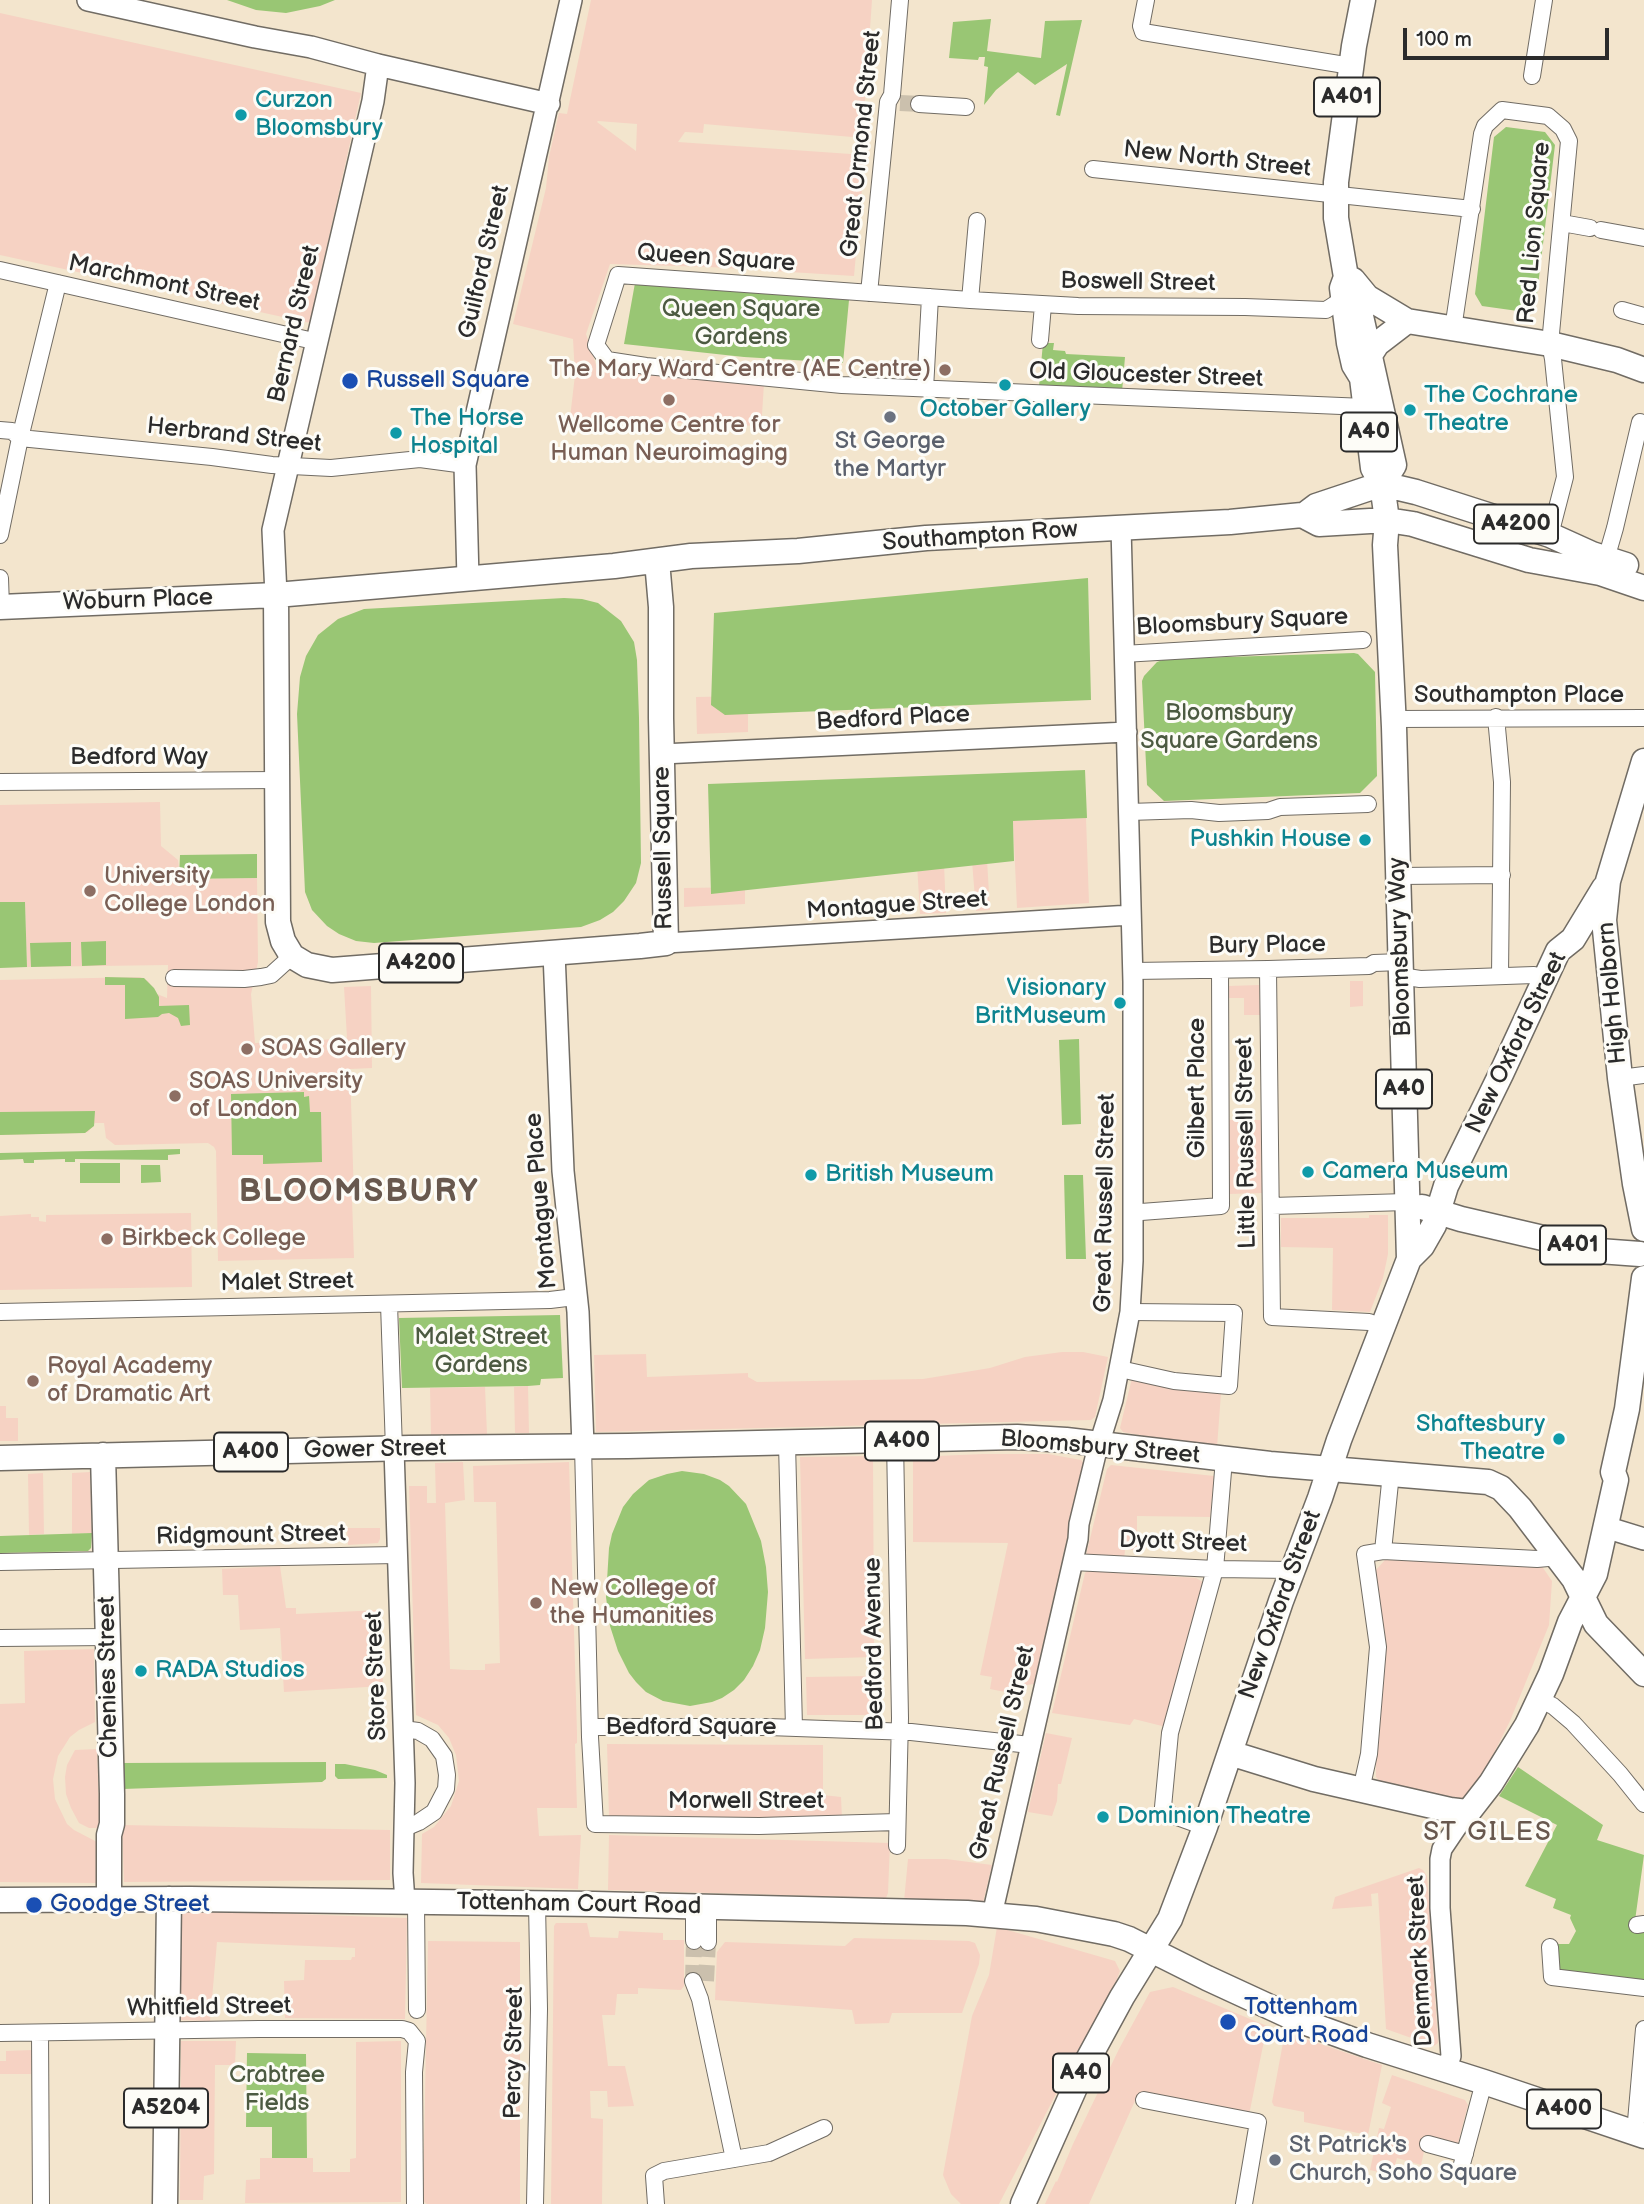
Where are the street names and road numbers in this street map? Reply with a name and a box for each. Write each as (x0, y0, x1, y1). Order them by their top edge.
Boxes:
street label: Great Ormond Street (836, 29, 888, 259)
road number: A401 (1314, 78, 1380, 116)
street label: New North Street (1122, 136, 1312, 184)
street label: Red Lion Square (1513, 141, 1557, 325)
street label: Guilford Street (453, 182, 517, 342)
street label: Queen Square (636, 239, 796, 279)
street label: Bernard Street (263, 242, 327, 406)
street label: Marchmont Street (65, 250, 263, 318)
street label: Boswell Street (1060, 267, 1216, 299)
street label: Old Gloucester Street (1028, 358, 1264, 394)
road number: A40 (1341, 412, 1397, 452)
street label: Herbrand Street (145, 413, 323, 459)
road number: A4200 (1474, 504, 1558, 544)
street label: Southampton Row (881, 516, 1079, 558)
street label: Woburn Place (62, 584, 214, 618)
street label: Bloomsbury Square (1135, 603, 1349, 643)
street label: Southampton Place (1414, 682, 1624, 710)
street label: Bedford Place (815, 701, 971, 737)
street label: Bedford Way (70, 744, 208, 772)
street label: Russell Square (648, 766, 680, 930)
street label: Bloomsbury Way (1383, 857, 1419, 1037)
street label: Montague Street (805, 885, 989, 927)
street label: High Holborn (1592, 921, 1634, 1065)
street label: Bury Place (1208, 931, 1326, 961)
road number: A4200 (379, 944, 463, 982)
street label: New Oxford Street (1460, 947, 1574, 1139)
street label: Gilbert Place (1184, 1018, 1212, 1158)
street label: Little Russell Street (1231, 1037, 1263, 1249)
road number: A40 (1376, 1070, 1432, 1108)
street label: Great Russell Street (1090, 1093, 1122, 1313)
street label: Montague Place (520, 1112, 564, 1290)
road number: A401 (1540, 1226, 1606, 1264)
street label: Malet Street (220, 1267, 354, 1299)
road number: A400 (865, 1422, 939, 1460)
street label: Bloomsbury Street (999, 1425, 1201, 1471)
road number: A400 (214, 1432, 288, 1471)
street label: Gower Street (303, 1434, 447, 1466)
street label: New Oxford Street (1233, 1507, 1329, 1703)
street label: Ridgmount Street (156, 1520, 346, 1552)
street label: Dyott Street (1118, 1526, 1248, 1560)
street label: Bedford Avenue (859, 1557, 891, 1731)
street label: Chenies Street (93, 1596, 125, 1758)
street label: Store Street (360, 1611, 394, 1741)
street label: Great Russell Street (964, 1643, 1042, 1863)
street label: Bedford Square (606, 1714, 776, 1742)
street label: Morwell Street (668, 1788, 824, 1816)
street label: Denmark Street (1402, 1875, 1440, 2047)
street label: Tottenham Court Road (456, 1888, 702, 1922)
street label: Percy Street (499, 1987, 531, 2119)
street label: Whitfield Street (127, 1992, 291, 2024)
road number: A40 (1053, 2054, 1109, 2092)
road number: A5204 (124, 2088, 208, 2128)
road number: A400 (1527, 2090, 1601, 2128)

